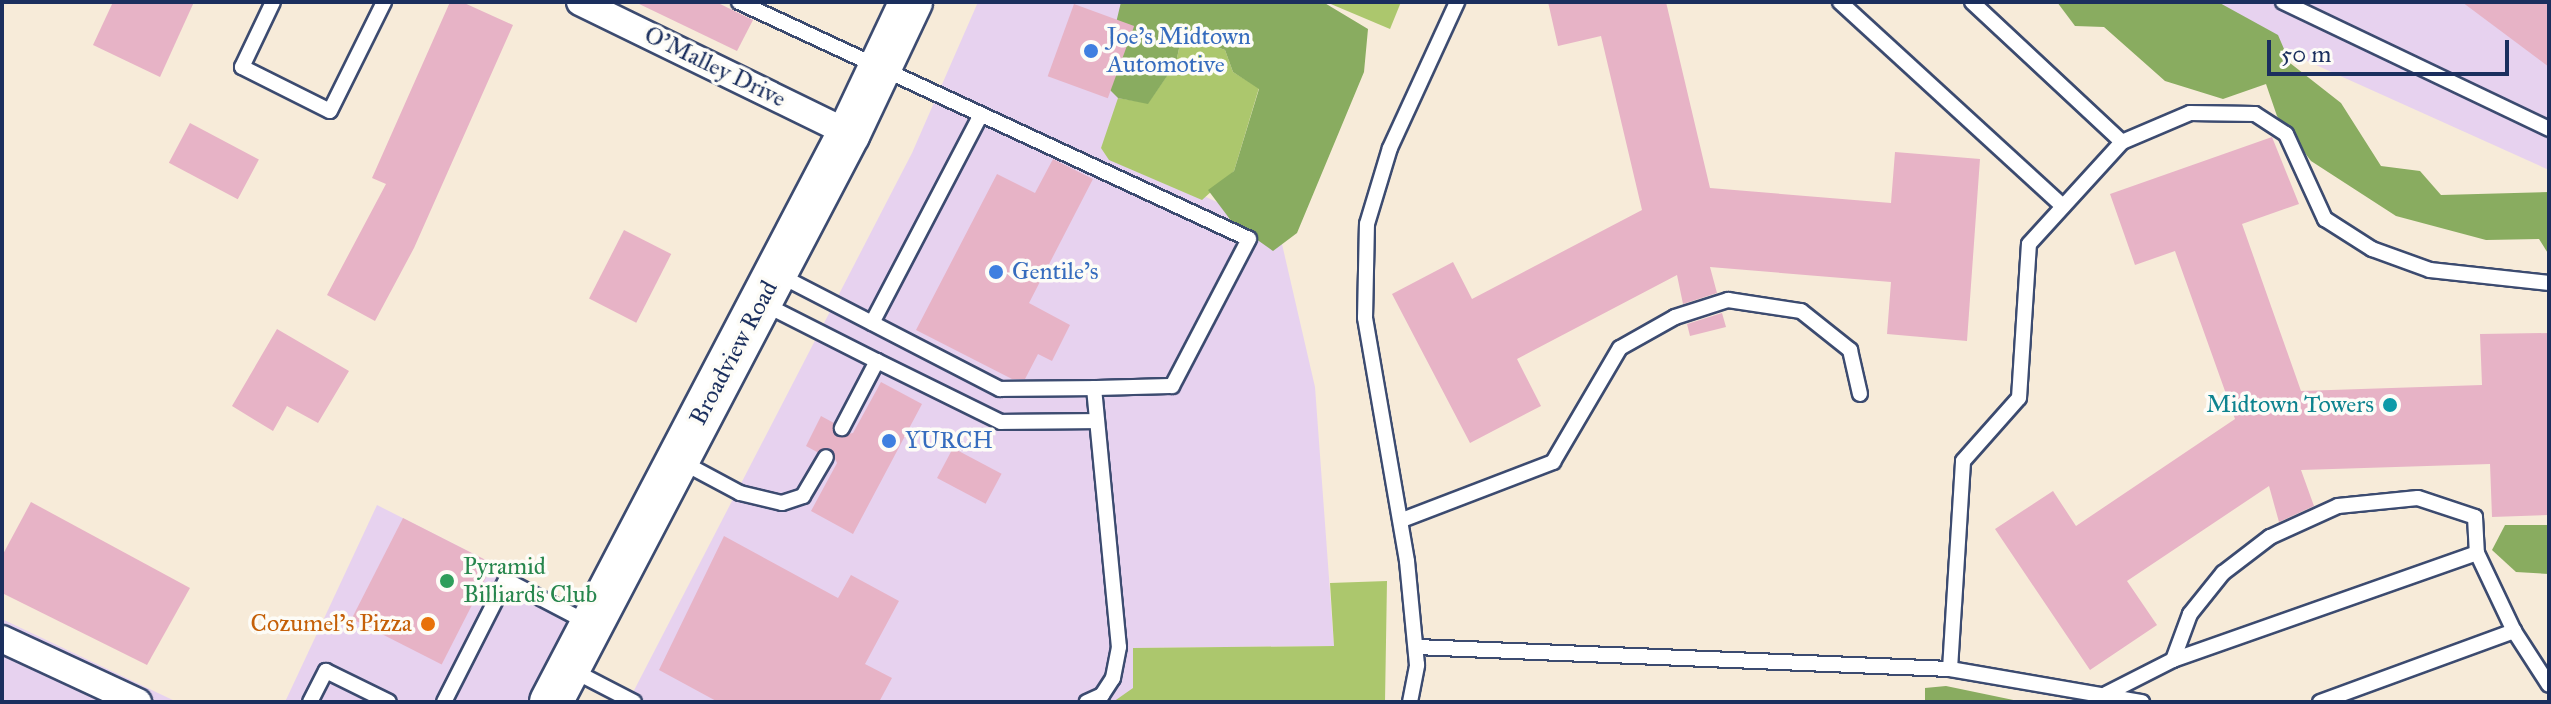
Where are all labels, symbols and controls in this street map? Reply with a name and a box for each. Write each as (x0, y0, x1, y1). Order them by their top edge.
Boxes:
street label: O'Malley Drive (640, 20, 790, 114)
place label: Joe's Midtown Automotive (1107, 23, 1251, 79)
scale bar (2271, 24, 2513, 74)
text: 50 m (2281, 39, 2331, 69)
marker: Joe's Midtown Automotive (1082, 42, 1100, 60)
place label: Gentile's (1012, 258, 1098, 286)
marker: Gentile's (987, 263, 1005, 281)
street label: Broadview Road (684, 276, 784, 430)
place label: Midtown Towers (2206, 391, 2374, 419)
marker: Midtown Towers (2381, 396, 2399, 414)
place label: YURCH (905, 427, 993, 455)
marker: YURCH (880, 432, 898, 450)
place label: Pyramid Billiards Club (463, 553, 597, 609)
marker: Pyramid Billiards Club (438, 572, 456, 590)
place label: Cozumel's Pizza (251, 610, 412, 638)
marker: Cozumel's Pizza (419, 615, 437, 633)

